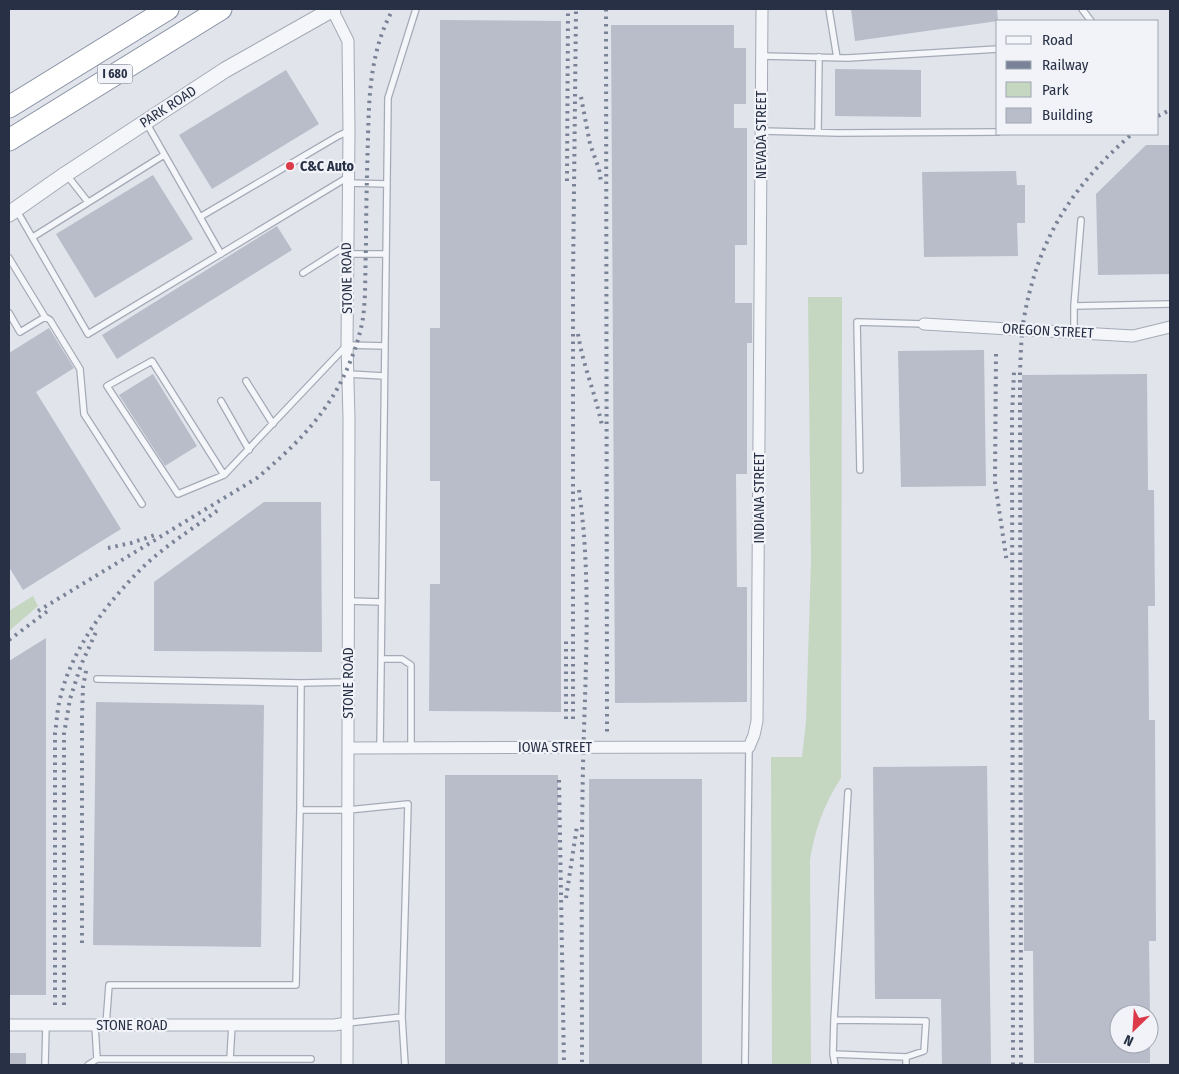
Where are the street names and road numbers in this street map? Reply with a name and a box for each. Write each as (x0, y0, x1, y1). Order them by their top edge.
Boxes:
road number: I 680 (98, 64, 132, 84)
street label: PARK ROAD (137, 82, 199, 132)
street label: NEVADA STREET (753, 90, 770, 179)
street label: STONE ROAD (338, 242, 356, 314)
street label: OREGON STREET (1002, 320, 1095, 342)
street label: INDIANA STREET (751, 452, 768, 543)
street label: STONE ROAD (340, 647, 357, 719)
street label: IOWA STREET (518, 739, 592, 756)
street label: STONE ROAD (96, 1017, 168, 1034)

